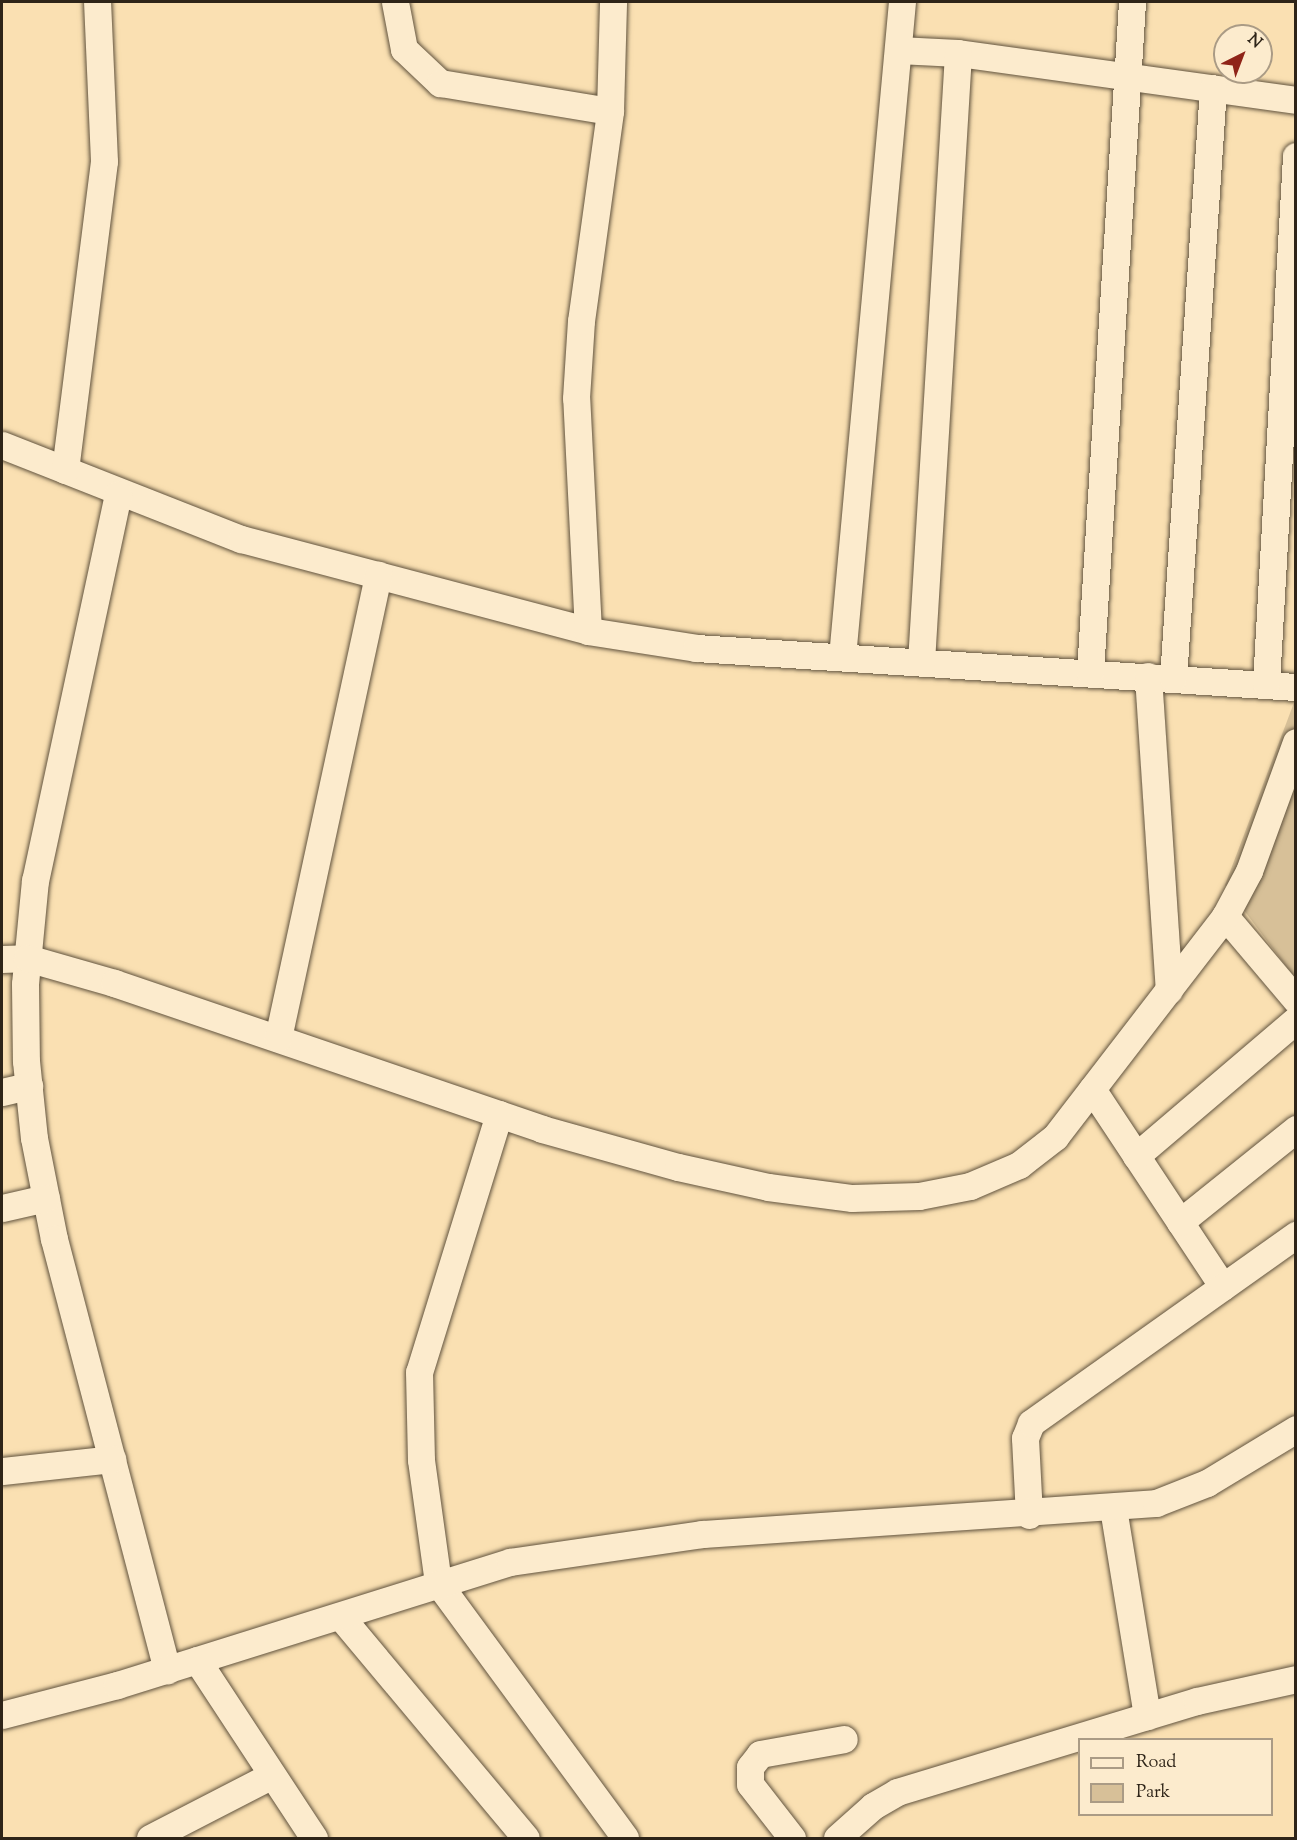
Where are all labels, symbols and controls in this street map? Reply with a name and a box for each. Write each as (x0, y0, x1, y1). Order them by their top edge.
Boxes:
north arrow (1213, 24, 1273, 84)
text: N (1242, 29, 1266, 55)
legend (1078, 1738, 1273, 1816)
text: Road (1136, 1750, 1176, 1776)
text: Park (1136, 1780, 1170, 1806)

